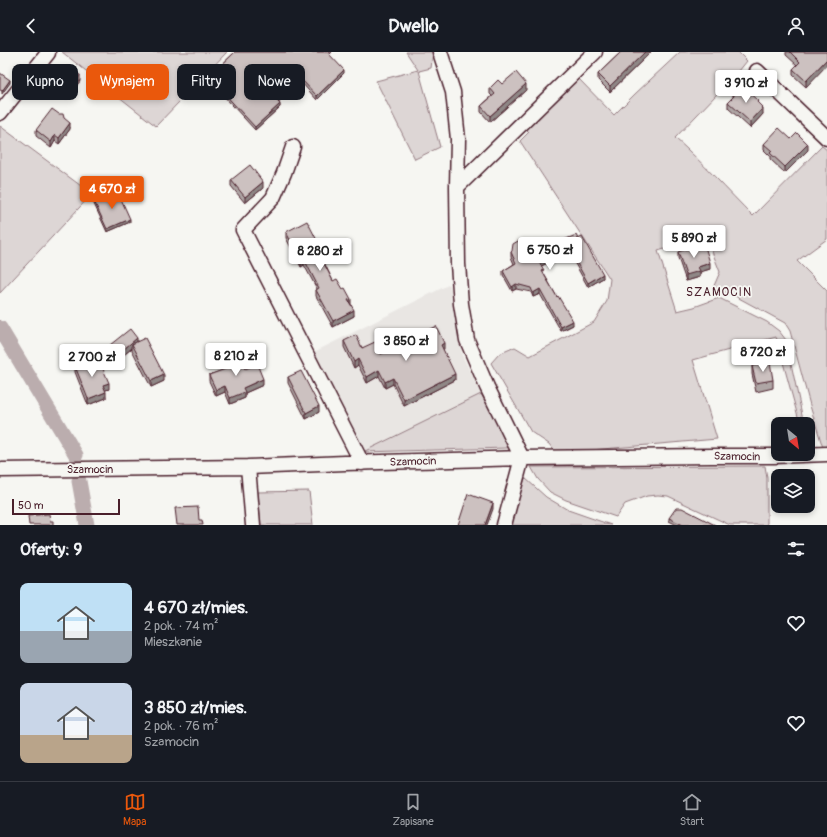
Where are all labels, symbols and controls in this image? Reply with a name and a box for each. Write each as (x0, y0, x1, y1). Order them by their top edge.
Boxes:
icon: back (20, 15, 42, 37)
text: Dwello (388, 15, 439, 38)
icon: person (785, 15, 807, 37)
chip: Kupno (12, 64, 78, 100)
chip: Wynajem (86, 64, 169, 100)
chip: Filtry (177, 64, 236, 100)
chip: Nowe (244, 64, 305, 100)
pin: 3 910 zł (705, 70, 787, 104)
text: 3 910 zł (724, 75, 768, 91)
pin: 4 670 zł (71, 176, 153, 210)
text: 4 670 zł (89, 181, 135, 197)
pin: 5 890 zł (653, 225, 735, 259)
text: 5 890 zł (672, 230, 716, 246)
pin: 6 750 zł (509, 237, 591, 271)
pin: 8 280 zł (279, 238, 361, 272)
text: 6 750 zł (527, 242, 573, 258)
text: 8 280 zł (298, 243, 342, 259)
district label: SZAMOCIN (686, 285, 752, 300)
pin: 3 850 zł (365, 328, 447, 362)
text: 3 850 zł (383, 333, 429, 349)
pin: 8 720 zł (722, 339, 804, 373)
pin: 8 210 zł (195, 343, 277, 377)
pin: 2 700 zł (51, 344, 133, 378)
text: 8 720 zł (740, 344, 786, 360)
text: 8 210 zł (214, 348, 258, 364)
text: 2 700 zł (68, 349, 116, 365)
north arrow (771, 417, 815, 461)
map controls (771, 417, 815, 513)
street label: Szamocin (714, 450, 760, 463)
street label: Szamocin (390, 454, 437, 469)
street label: Szamocin (67, 463, 113, 476)
button: layers (771, 469, 815, 513)
scale bar (12, 497, 120, 516)
text: 50 m (18, 499, 44, 512)
icon: filters (785, 538, 807, 560)
text: Oferty: 9 (20, 539, 82, 560)
text: 4 670 zł/mies. (144, 597, 249, 618)
icon: home (52, 599, 100, 647)
icon: heart (785, 612, 807, 634)
text: 2 pok. · 74 m² (144, 618, 219, 634)
text: Mieszkanie (144, 634, 202, 650)
text: 3 850 zł/mies. (144, 697, 247, 718)
icon: home (52, 699, 100, 747)
icon: heart (785, 712, 807, 734)
text: 2 pok. · 76 m² (144, 718, 219, 734)
text: Szamocin (144, 734, 199, 750)
tab: Mapa (123, 791, 146, 828)
tab: Zapisane (392, 791, 434, 828)
tab: Start (680, 791, 704, 828)

